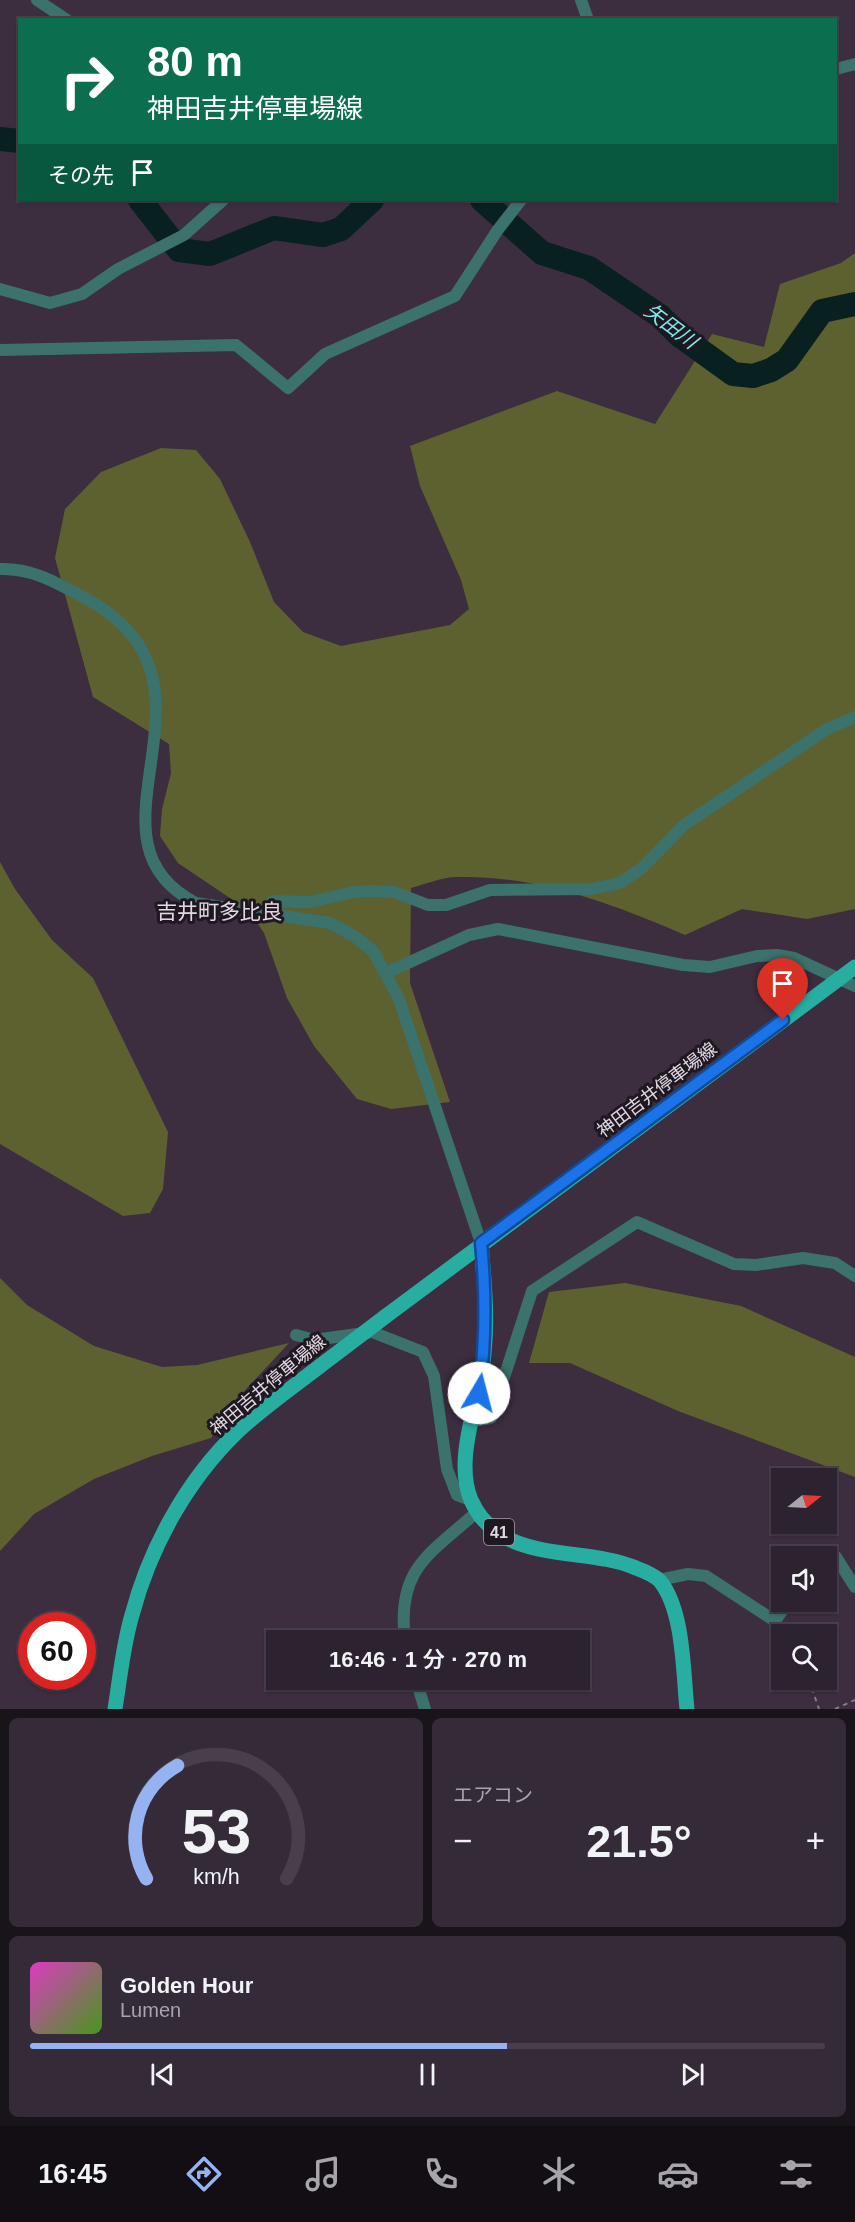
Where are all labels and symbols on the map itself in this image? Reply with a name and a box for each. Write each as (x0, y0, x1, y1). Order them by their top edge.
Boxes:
water label: 矢田川 (640, 299, 703, 354)
district label: 吉井町多比良 (156, 900, 282, 923)
pin (757, 958, 808, 1020)
street label: 神田吉井停車場線 (593, 1039, 721, 1141)
street label: 神田吉井停車場線 (206, 1331, 330, 1439)
position arrow (447, 1361, 511, 1425)
north arrow (771, 1468, 837, 1534)
road number: 41 (484, 1519, 514, 1545)
speed limit sign: 60 (18, 1612, 96, 1690)

